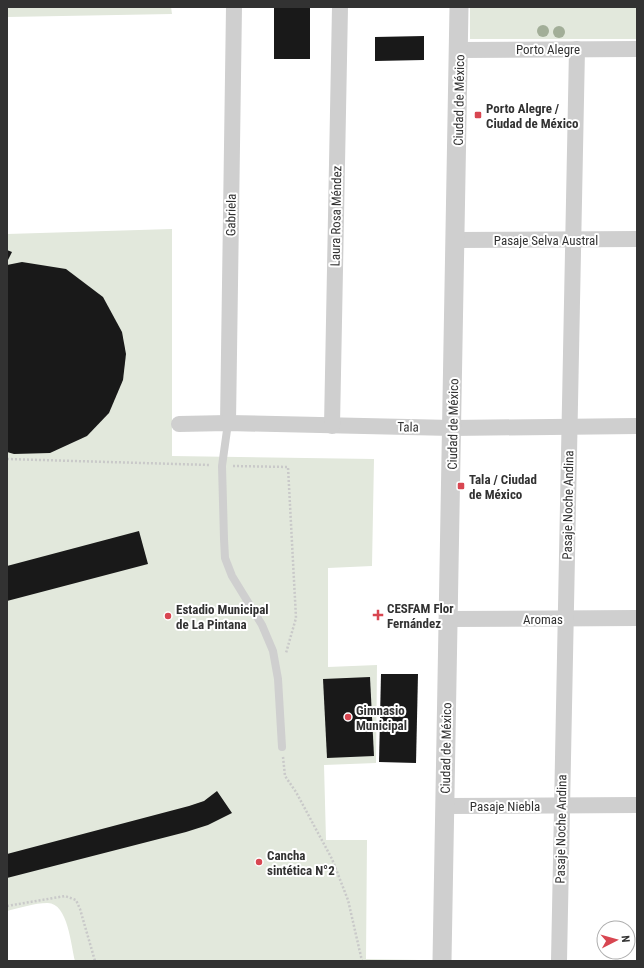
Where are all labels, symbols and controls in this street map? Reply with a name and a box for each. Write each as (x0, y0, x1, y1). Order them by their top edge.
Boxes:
street label: Porto Alegre (516, 42, 580, 57)
street label: Ciudad de México (451, 54, 467, 146)
place label: Porto Alegre / Ciudad de México (486, 101, 579, 131)
marker: Porto Alegre / Ciudad de México (473, 110, 483, 120)
street label: Laura Rosa Méndez (328, 165, 344, 266)
street label: Gabriela (223, 194, 239, 236)
street label: Pasaje Selva Austral (494, 233, 598, 248)
street label: Ciudad de México (445, 378, 461, 470)
street label: Tala (397, 419, 419, 435)
street label: Pasaje Noche Andina (560, 450, 576, 560)
place label: Tala / Ciudad de México (469, 472, 537, 502)
marker: Tala / Ciudad de México (456, 481, 466, 491)
place label: CESFAM Flor Fernández (387, 601, 454, 631)
place label: Estadio Municipal de La Pintana (176, 602, 269, 632)
marker: CESFAM Flor Fernández (372, 609, 384, 621)
marker: Estadio Municipal de La Pintana (163, 611, 173, 621)
street label: Aromas (523, 612, 563, 627)
street label: Ciudad de México (438, 702, 454, 794)
place label: Gimnasio Municipal (356, 703, 407, 733)
marker: Gimnasio Municipal (343, 712, 353, 722)
street label: Pasaje Noche Andina (553, 774, 569, 884)
street label: Pasaje Niebla (470, 799, 540, 814)
place label: Cancha sintética N°2 (267, 848, 335, 878)
marker: Cancha sintética N°2 (254, 857, 264, 867)
north arrow (596, 920, 636, 960)
text: N (619, 935, 632, 943)

